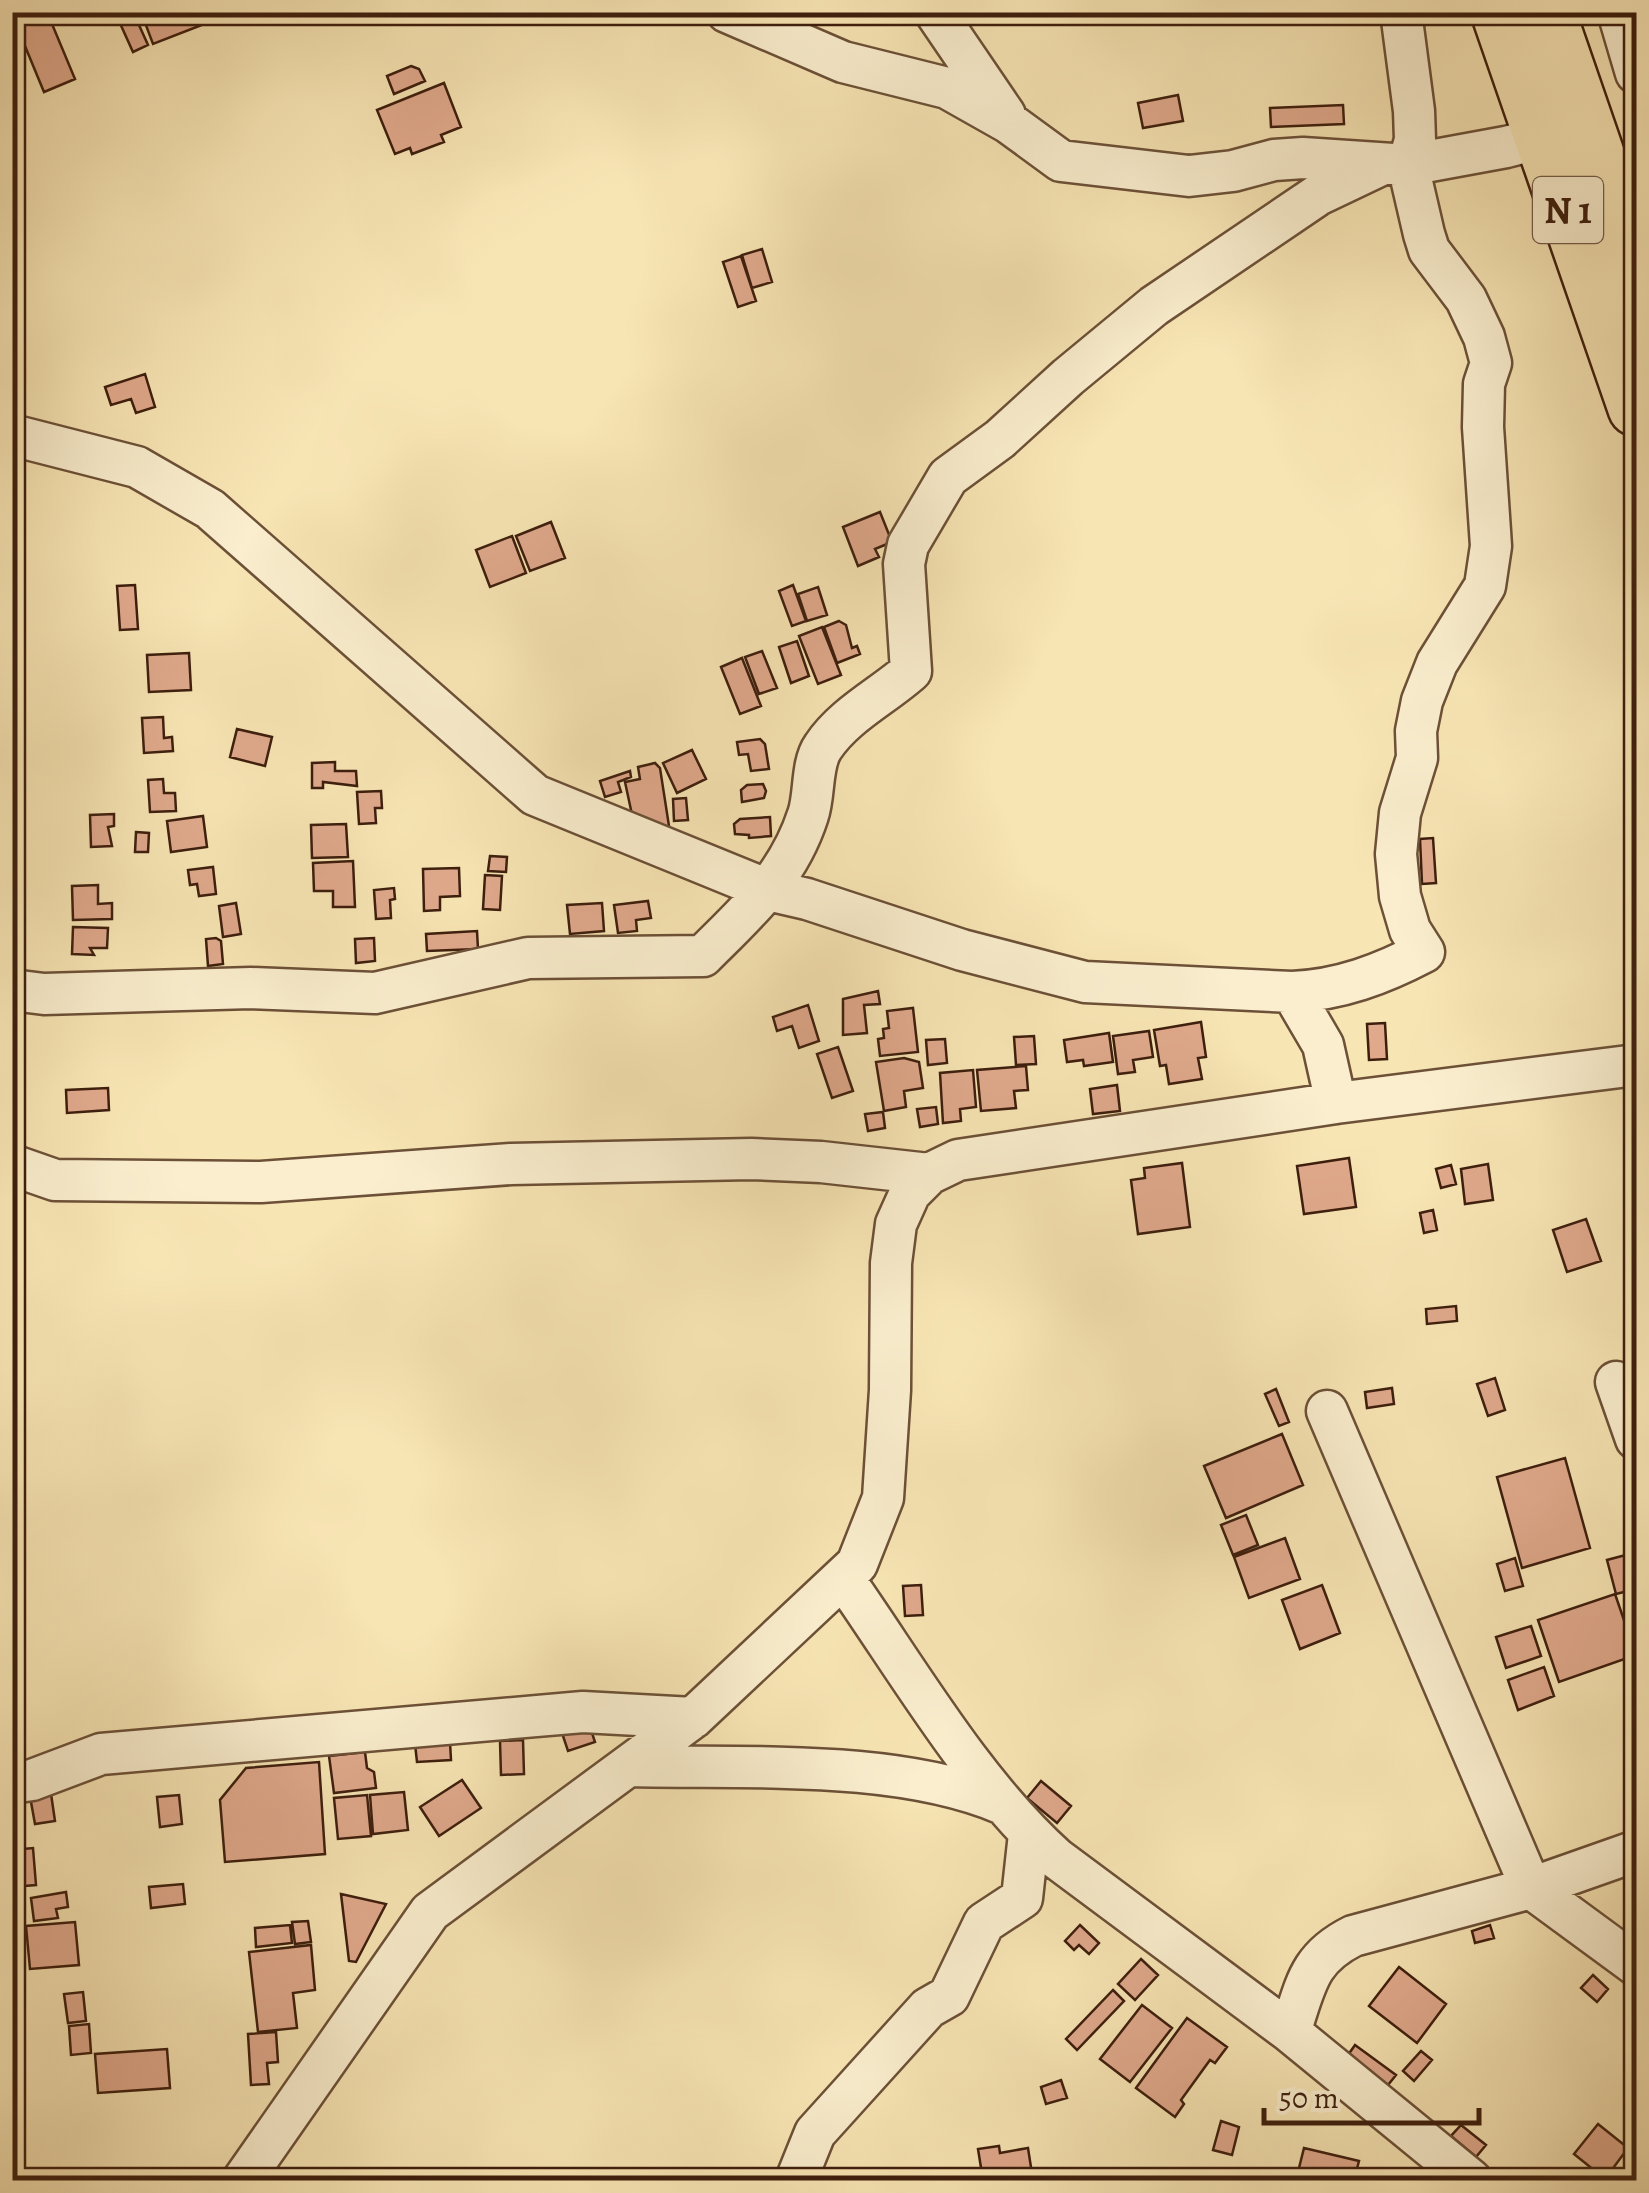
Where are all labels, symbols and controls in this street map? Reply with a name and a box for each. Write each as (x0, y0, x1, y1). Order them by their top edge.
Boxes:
road number: N 1 (1533, 177, 1603, 243)
scale bar (1264, 2063, 1479, 2125)
text: 50 m (1279, 2078, 1339, 2118)

